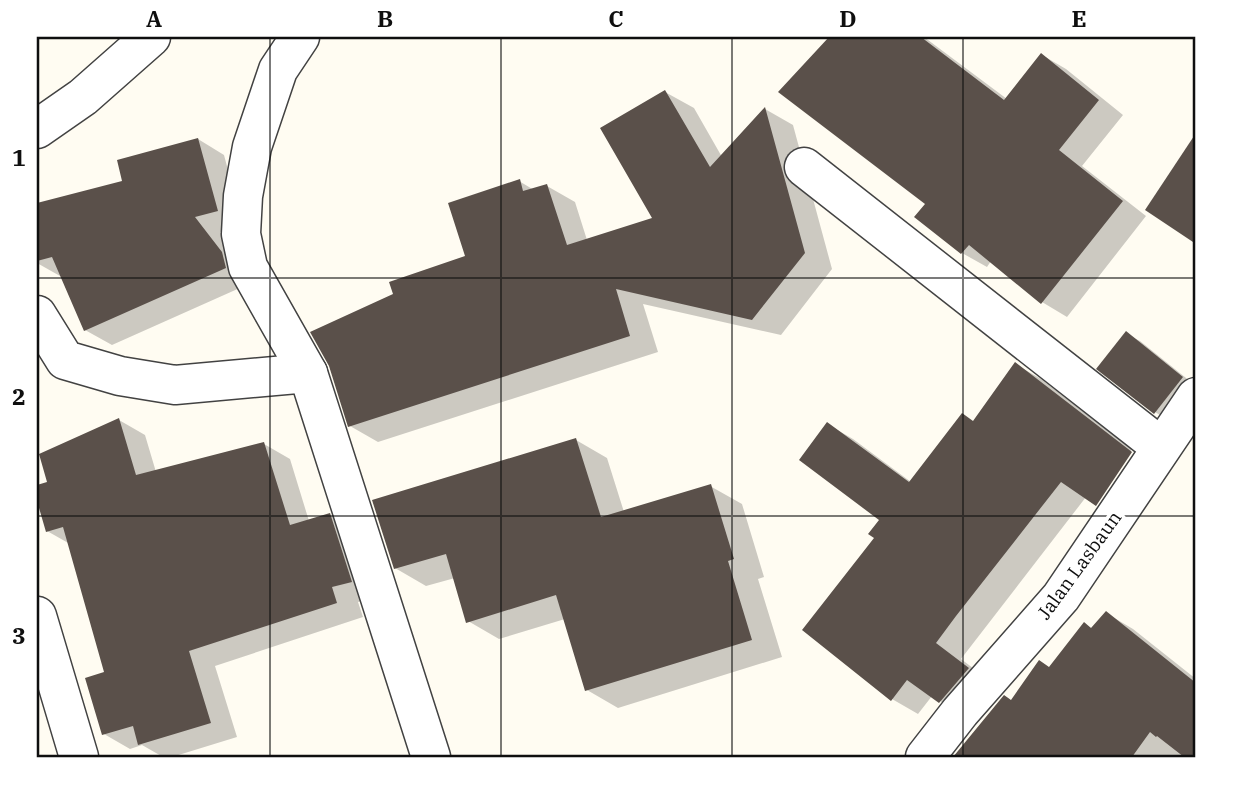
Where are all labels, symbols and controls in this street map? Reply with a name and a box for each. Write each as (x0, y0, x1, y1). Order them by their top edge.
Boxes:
text: A (146, 3, 162, 33)
text: B (377, 3, 393, 33)
text: C (608, 3, 624, 33)
text: D (839, 3, 857, 33)
text: E (1071, 3, 1087, 33)
text: 1 (12, 142, 26, 172)
text: 2 (12, 381, 26, 411)
street label: Jalan Lasbaun (1032, 506, 1126, 624)
text: 3 (12, 620, 26, 650)

